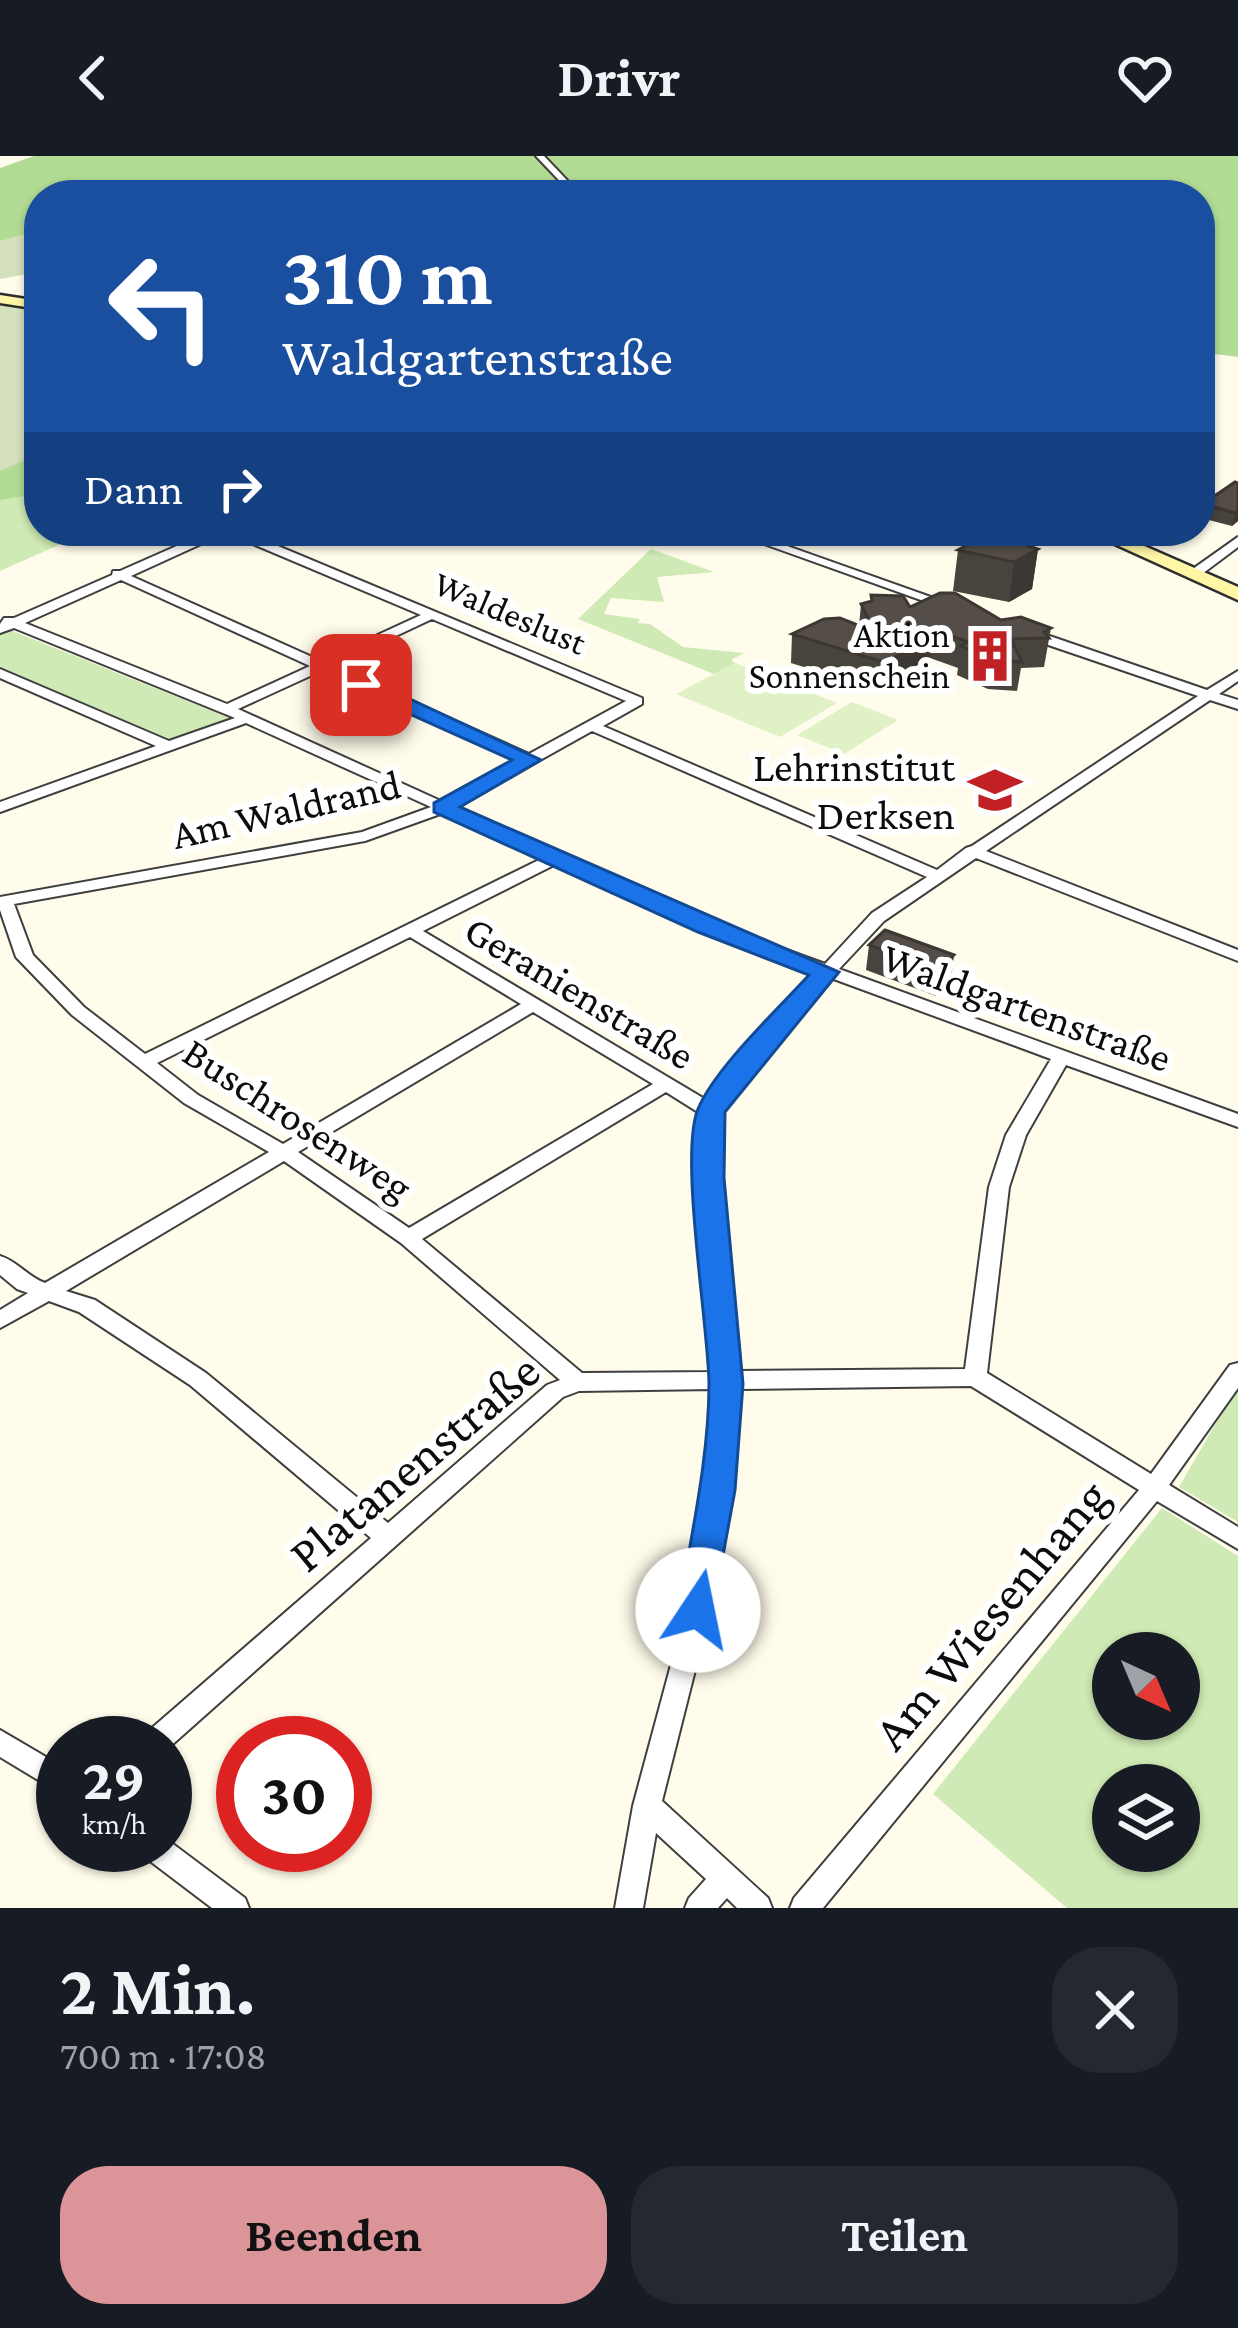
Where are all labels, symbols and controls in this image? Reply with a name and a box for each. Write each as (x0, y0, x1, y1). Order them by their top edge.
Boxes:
icon: back (60, 45, 126, 111)
icon: heart (1112, 45, 1178, 111)
text: Drivr (558, 48, 680, 108)
icon: left (84, 228, 240, 384)
text: 310 m (282, 229, 493, 322)
text: Waldgartenstraße (282, 327, 673, 387)
icon: right (207, 456, 273, 522)
text: Dann (84, 464, 183, 514)
street label: Waldeslust (428, 563, 593, 663)
place label: Aktion Sonnenschein (749, 615, 950, 696)
building icon: Aktion Sonnenschein (961, 627, 1019, 685)
pin (310, 634, 412, 736)
icon: arrive (328, 652, 394, 718)
place label: Lehrinstitut Derksen (753, 743, 956, 838)
street label: Am Waldrand (167, 760, 405, 858)
school or university icon: Lehrinstitut Derksen (966, 761, 1024, 819)
street label: Geranienstraße (457, 905, 703, 1079)
street label: Waldgartenstraße (876, 933, 1178, 1081)
street label: Buschrosenweg (175, 1028, 421, 1210)
street label: Platanenstraße (278, 1341, 550, 1583)
street label: Am Wiesenhang (861, 1468, 1119, 1760)
position arrow (635, 1547, 761, 1673)
north arrow (1092, 1632, 1200, 1740)
map controls (1092, 1632, 1200, 1872)
speed limit sign: 30 (216, 1716, 372, 1872)
text: 29 (82, 1745, 146, 1812)
button: layers (1092, 1764, 1200, 1872)
text: km/h (82, 1807, 146, 1840)
button: close (1052, 1947, 1178, 2073)
text: 2 Min. (60, 1949, 255, 2029)
text: 700 m · 17:08 (60, 2034, 266, 2077)
button: Beenden (60, 2166, 607, 2304)
button: Teilen (631, 2166, 1178, 2304)

